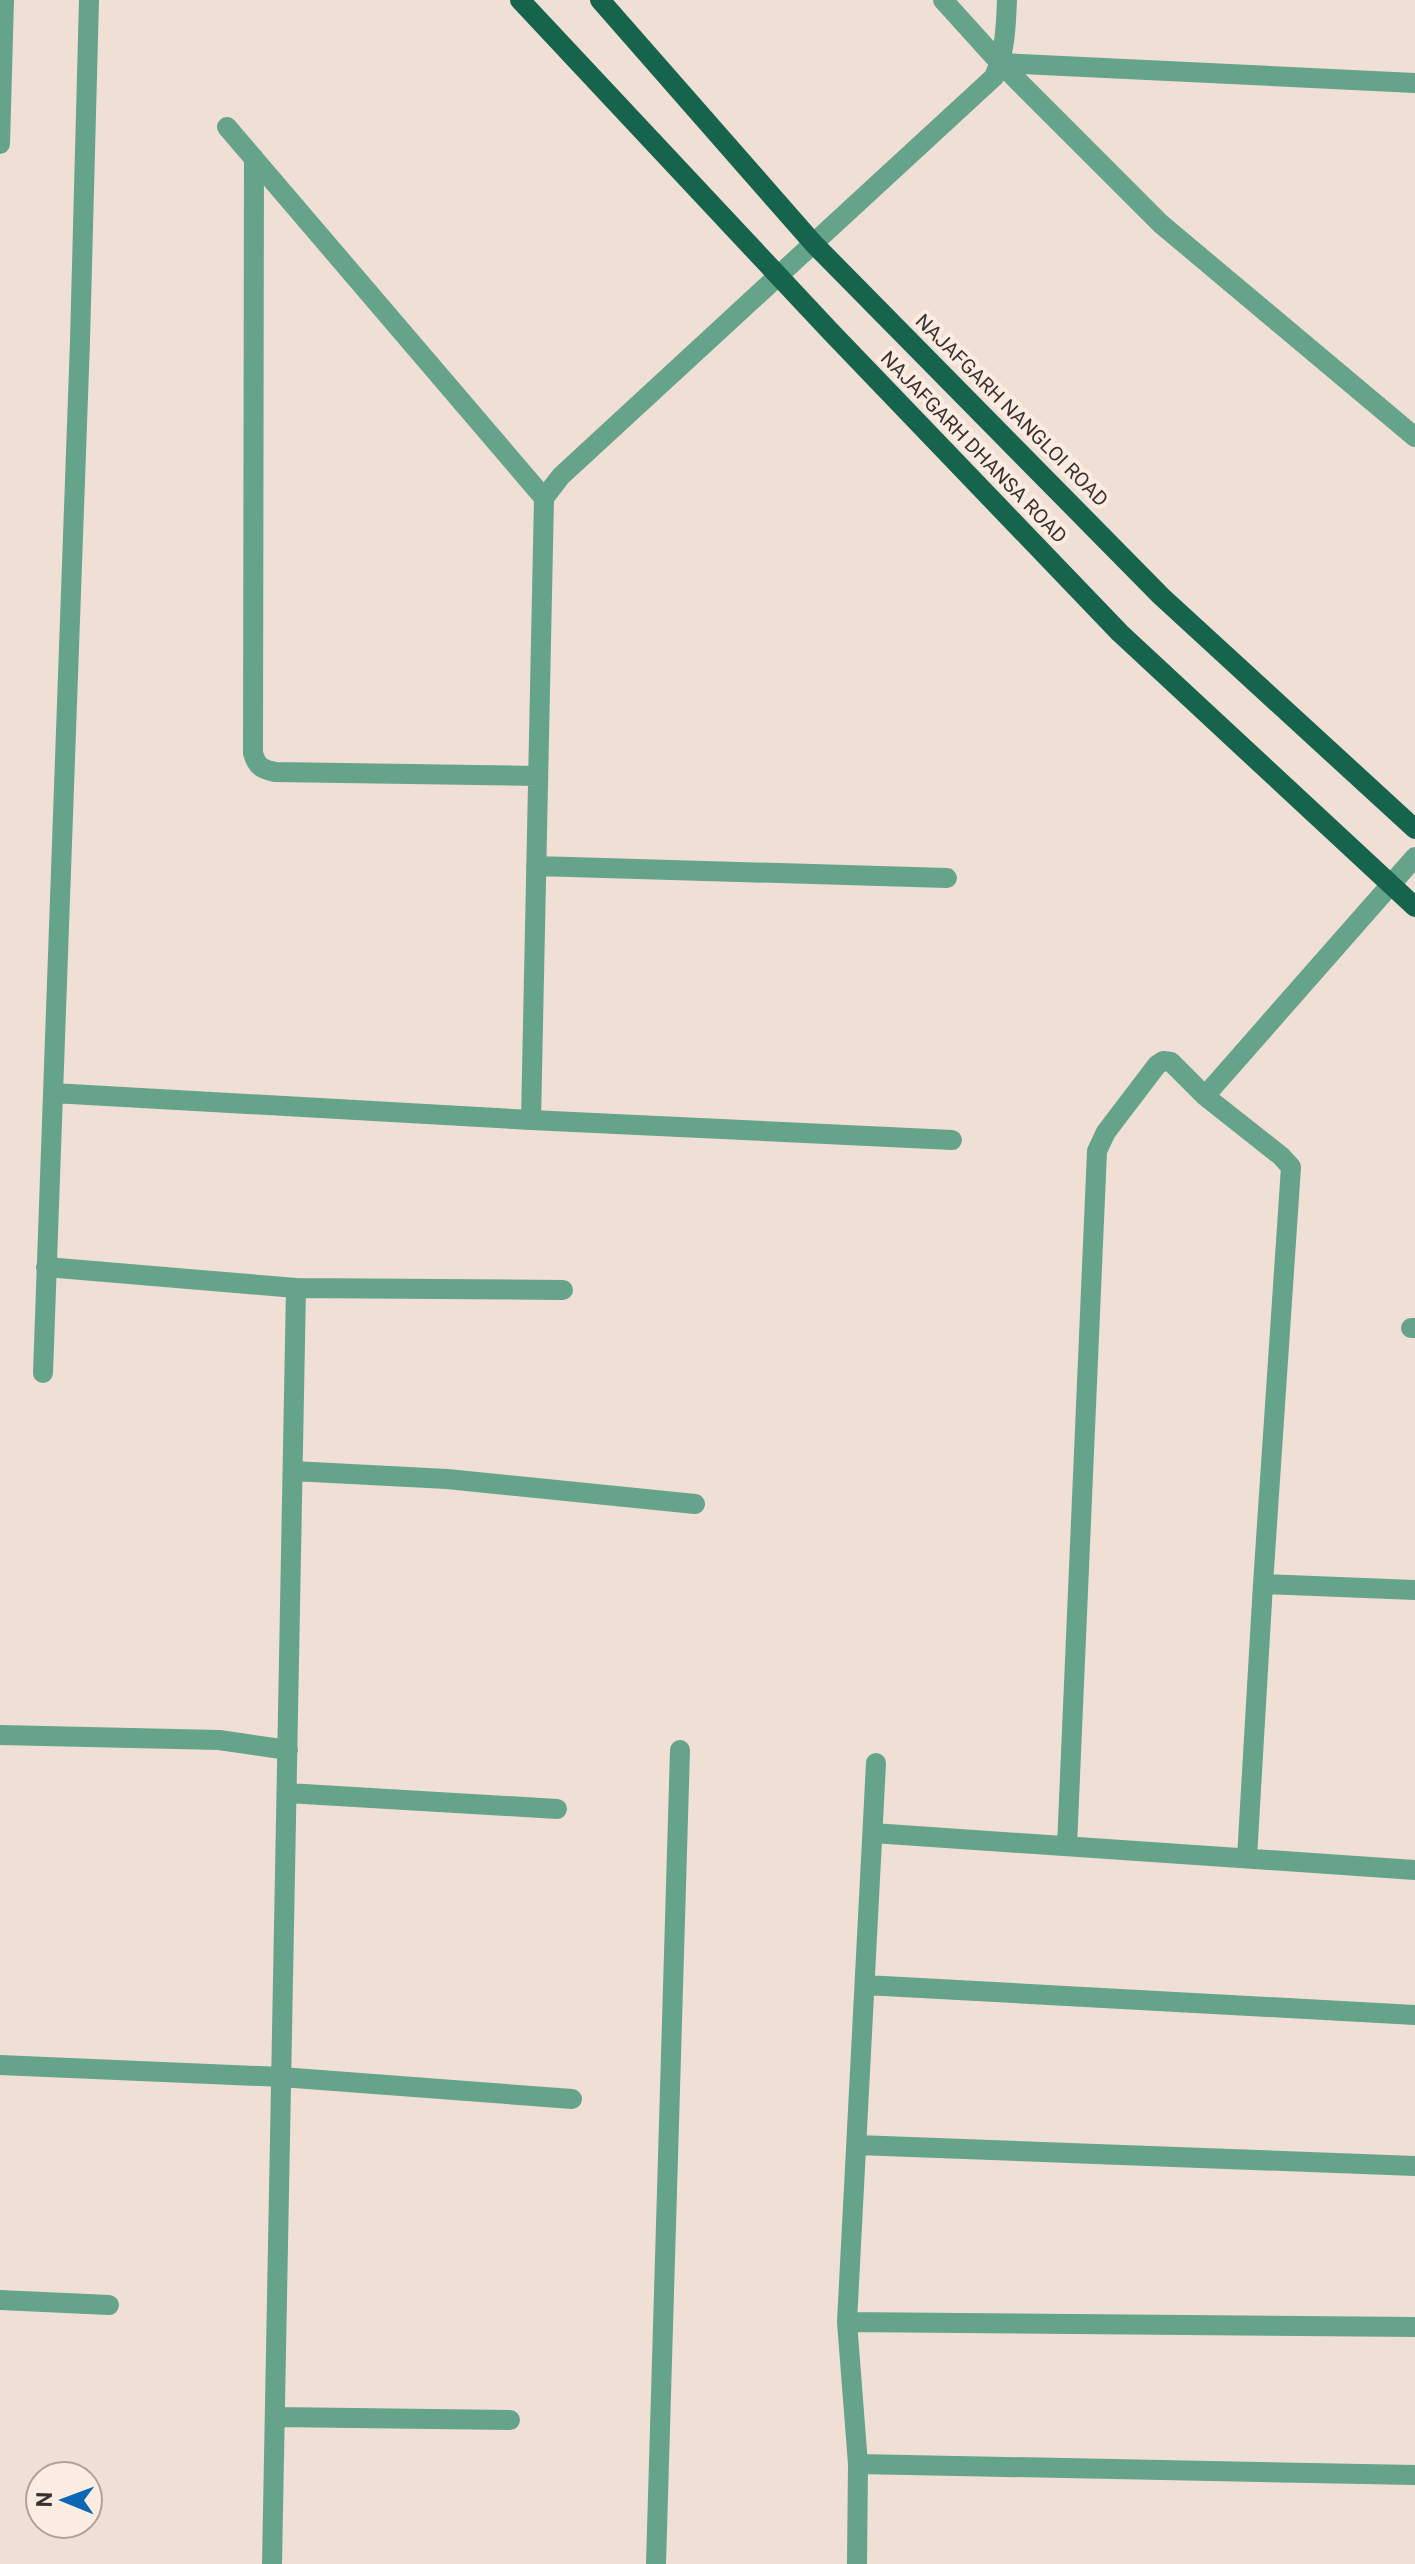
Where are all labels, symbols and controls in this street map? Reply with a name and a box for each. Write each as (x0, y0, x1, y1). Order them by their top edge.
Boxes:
street label: NAJAFGARH NANGLOI ROAD (911, 309, 1113, 511)
street label: NAJAFGARH DHANSA ROAD (876, 346, 1072, 548)
north arrow (24, 2460, 104, 2540)
text: N (32, 2492, 57, 2508)

